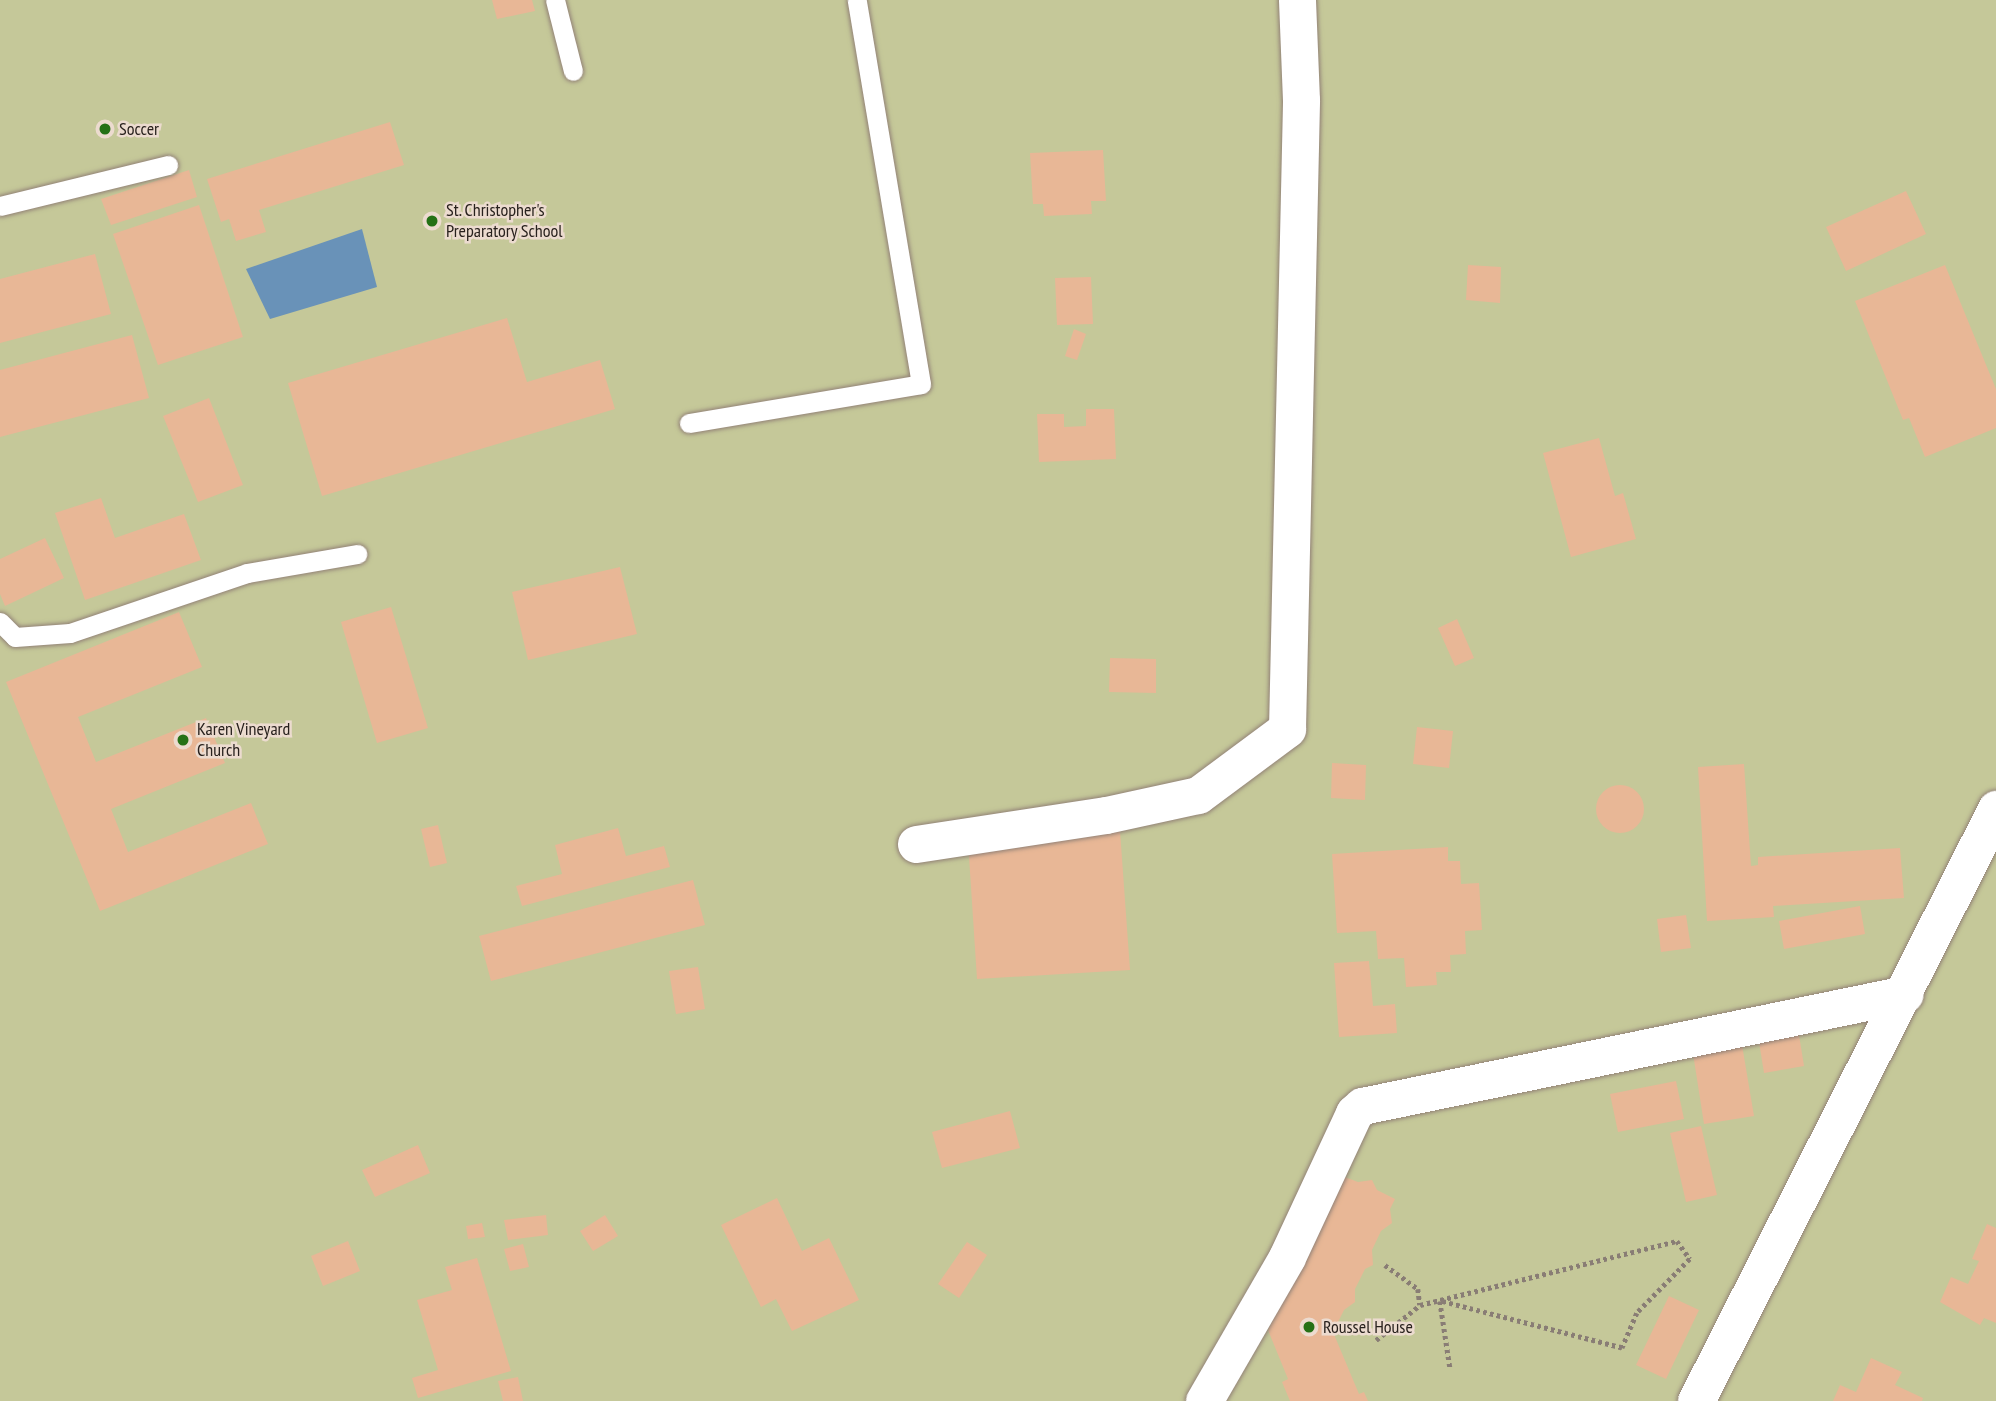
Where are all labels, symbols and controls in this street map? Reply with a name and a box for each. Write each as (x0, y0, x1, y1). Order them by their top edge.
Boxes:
place label: Soccer (119, 118, 159, 140)
marker: Soccer (97, 121, 113, 137)
place label: St. Christopher's Preparatory School (446, 200, 563, 242)
marker: St. Christopher's Preparatory School (424, 213, 440, 229)
place label: Karen Vineyard Church (197, 719, 291, 762)
marker: Karen Vineyard Church (175, 732, 191, 748)
place label: Roussel House (1323, 1316, 1413, 1338)
marker: Roussel House (1301, 1319, 1317, 1335)

